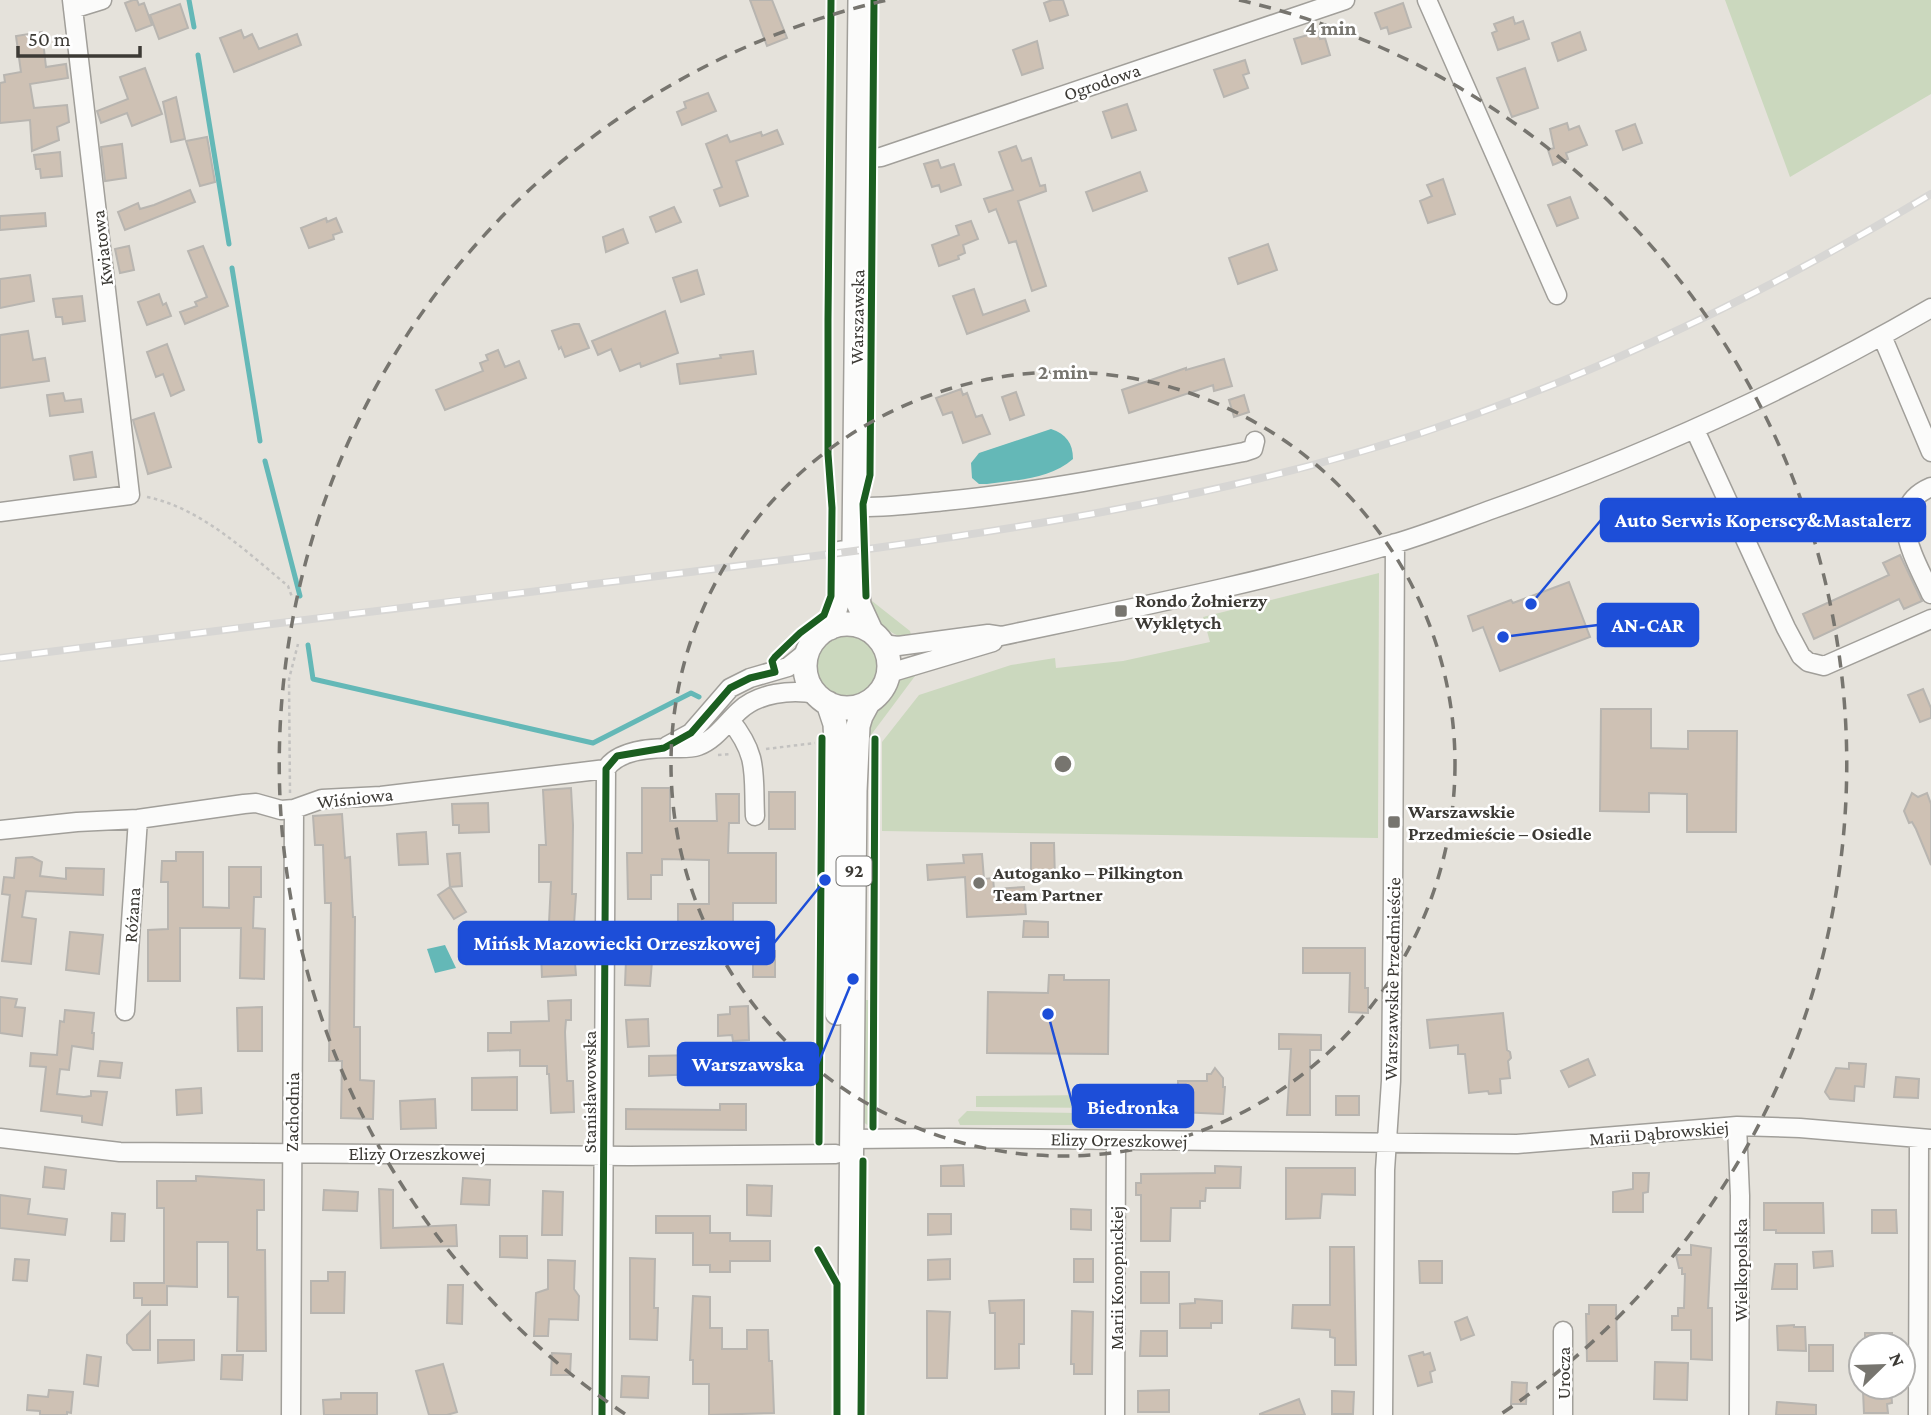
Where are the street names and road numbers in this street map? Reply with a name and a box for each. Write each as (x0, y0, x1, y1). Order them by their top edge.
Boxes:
street label: Ogrodowa (1061, 59, 1143, 105)
street label: Kwiatowa (87, 209, 117, 287)
street label: Warszawska (846, 269, 868, 365)
street label: Wiśniowa (316, 784, 394, 812)
road number: 92 (836, 856, 872, 886)
street label: Warszawskie Przedmieście (1380, 877, 1404, 1081)
street label: Różana (120, 886, 144, 943)
street label: Stanisławowska (579, 1031, 600, 1153)
street label: Zachodnia (281, 1072, 303, 1152)
street label: Marii Dąbrowskiej (1588, 1116, 1730, 1151)
street label: Elizy Orzeszkowej (1050, 1128, 1188, 1153)
street label: Elizy Orzeszkowej (348, 1143, 486, 1165)
street label: Marii Konopnickiej (1106, 1206, 1128, 1350)
street label: Wielkopolska (1730, 1218, 1751, 1322)
street label: Urocza (1553, 1346, 1574, 1399)

